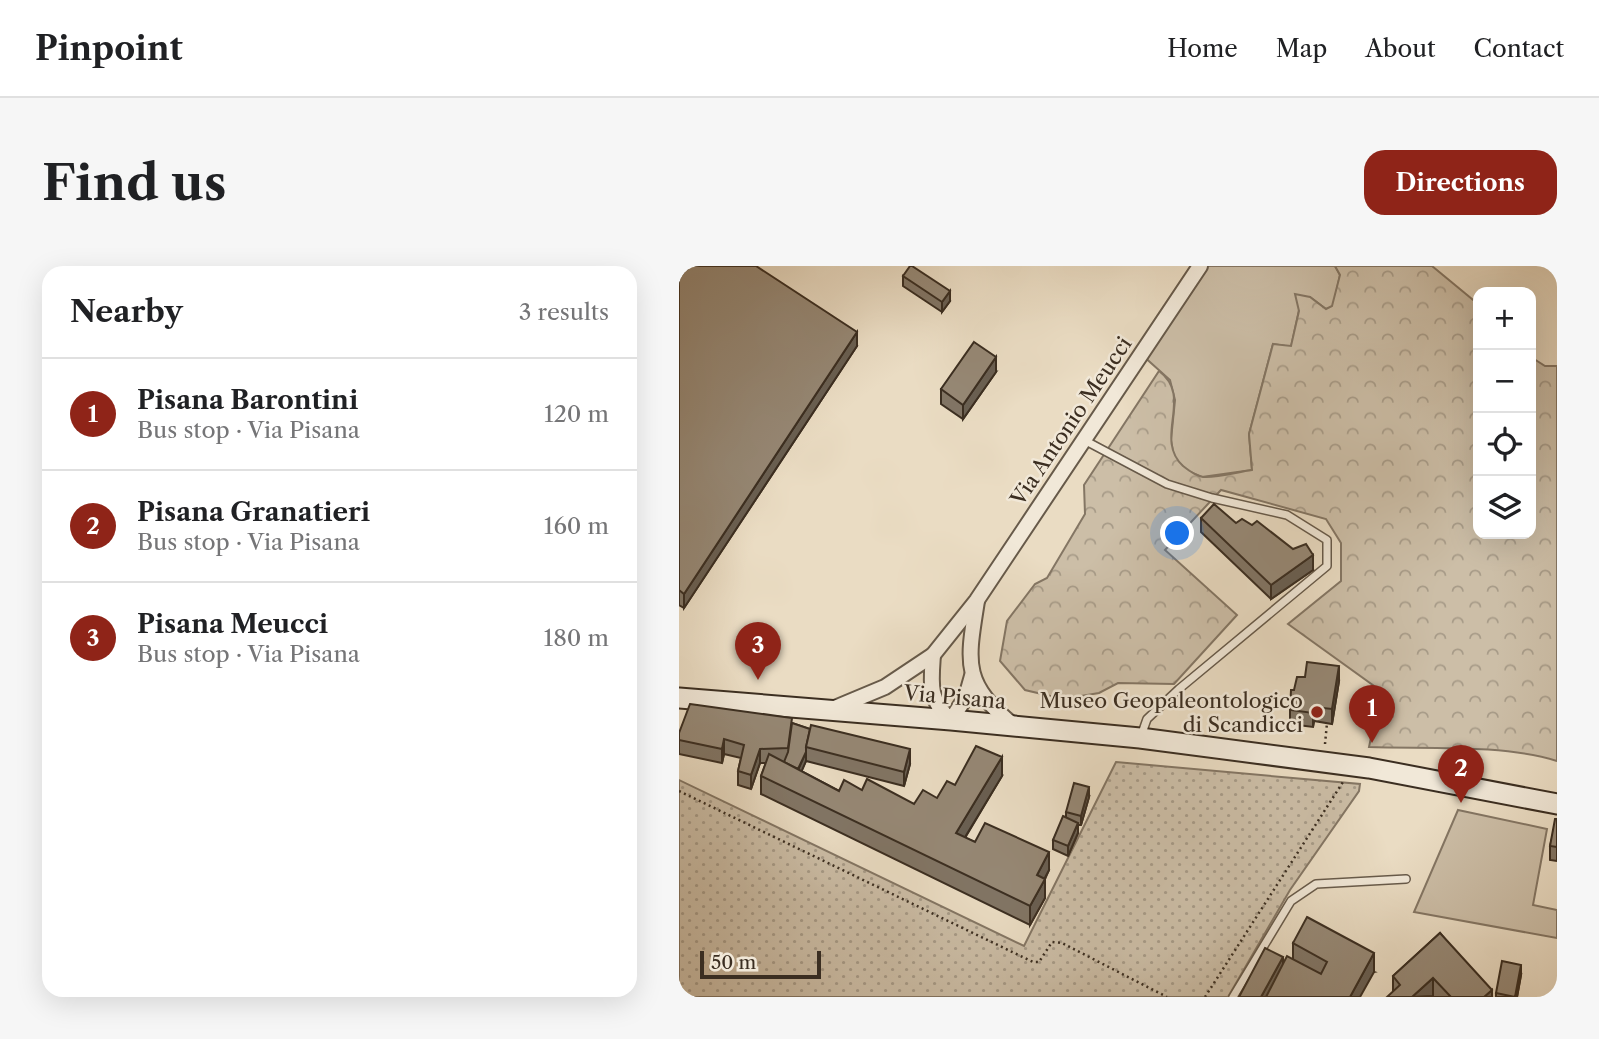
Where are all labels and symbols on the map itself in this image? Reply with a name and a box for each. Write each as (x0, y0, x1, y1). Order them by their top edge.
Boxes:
street label: Via Antonio Meucci (1005, 332, 1137, 511)
your location (1160, 516, 1194, 550)
pin: 3 (735, 622, 781, 680)
street label: Via Pisana (902, 680, 1008, 714)
pin: 1 (1349, 685, 1395, 743)
place label: Museo Geopaleontologico di Scandicci (1039, 688, 1303, 737)
marker: Museo Geopaleontologico di Scandicci (1309, 704, 1325, 720)
pin: 2 (1438, 745, 1484, 803)
scale bar (700, 948, 821, 980)

